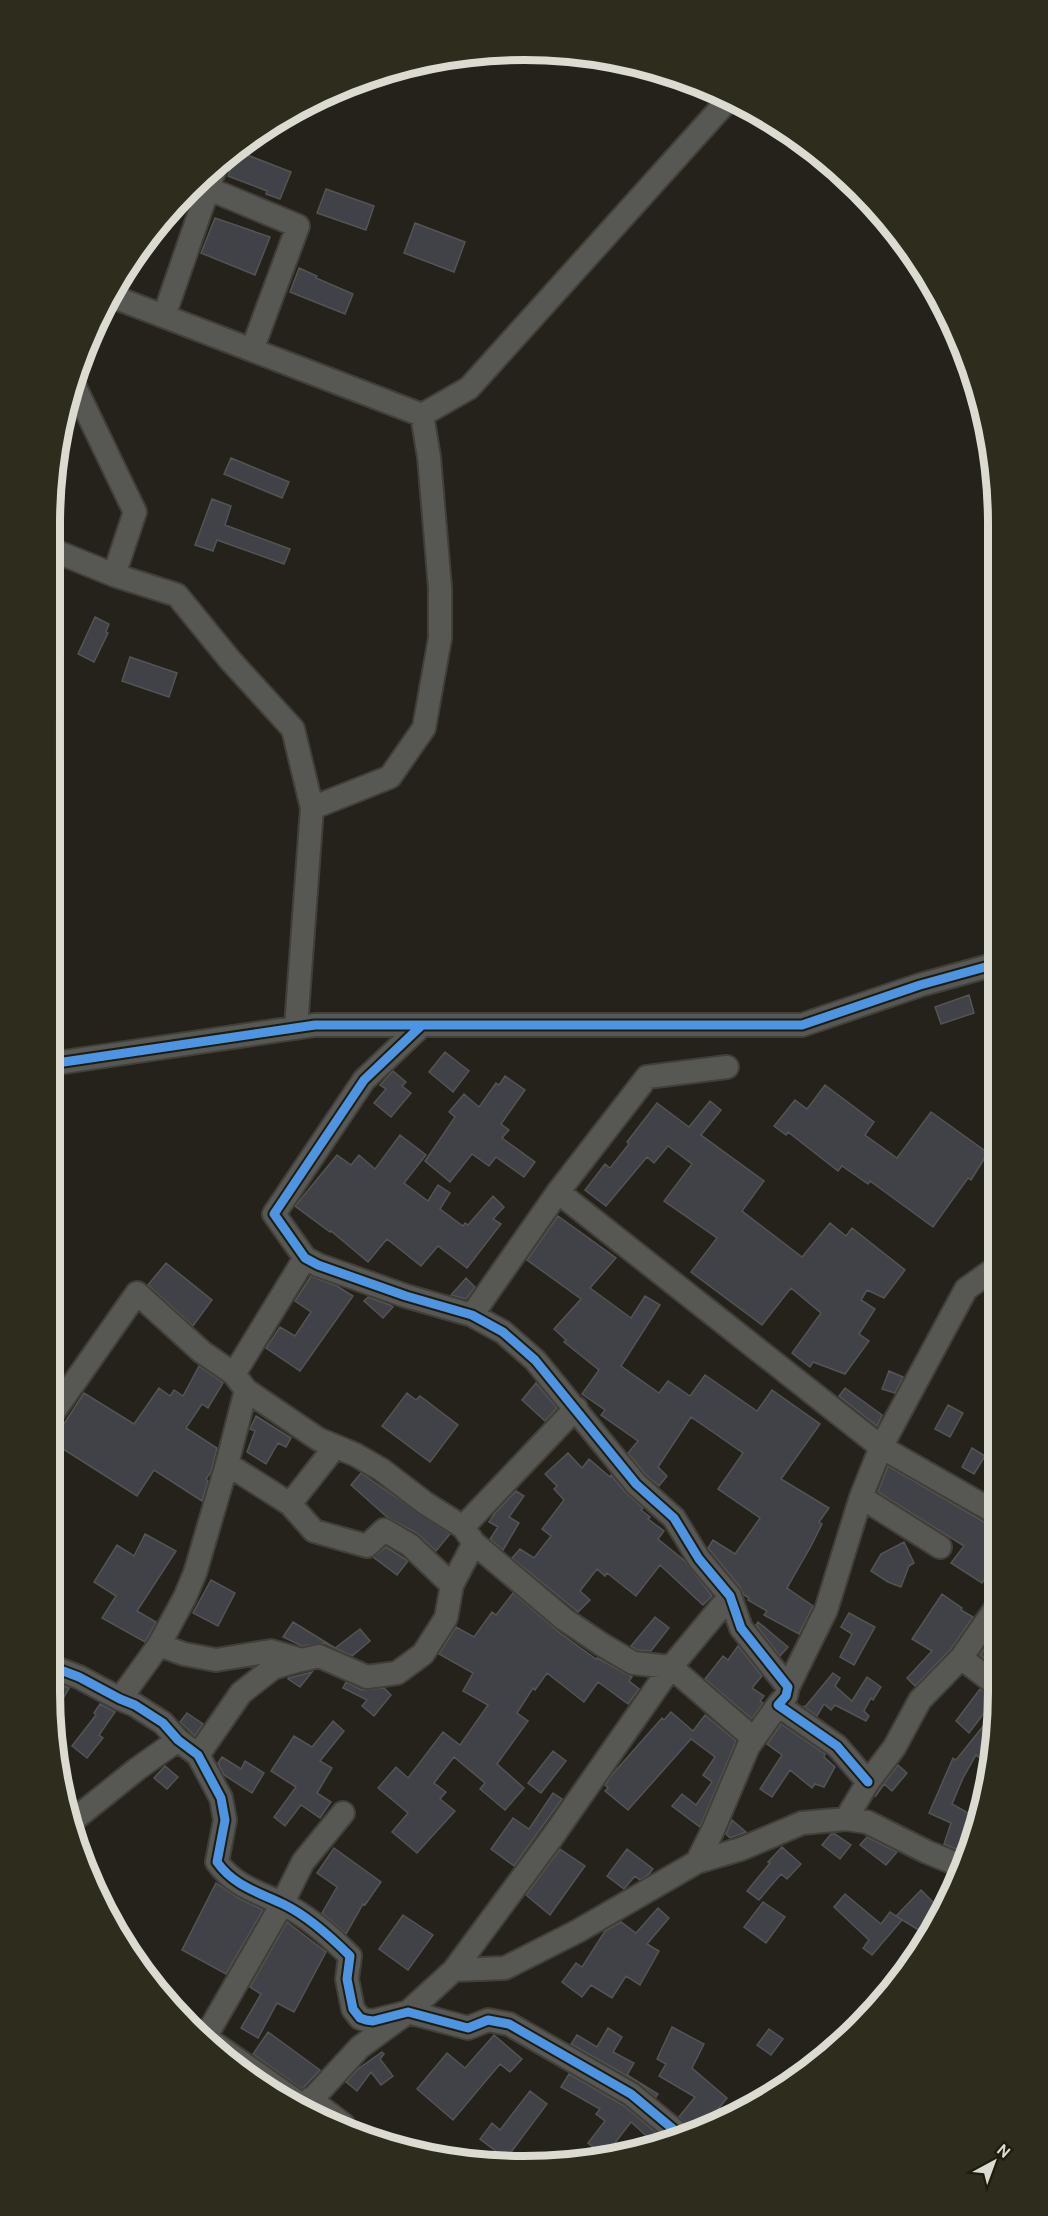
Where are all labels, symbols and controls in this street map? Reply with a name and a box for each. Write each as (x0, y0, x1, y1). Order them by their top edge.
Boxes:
north arrow (964, 2132, 1024, 2192)
text: N (993, 2140, 1014, 2162)

